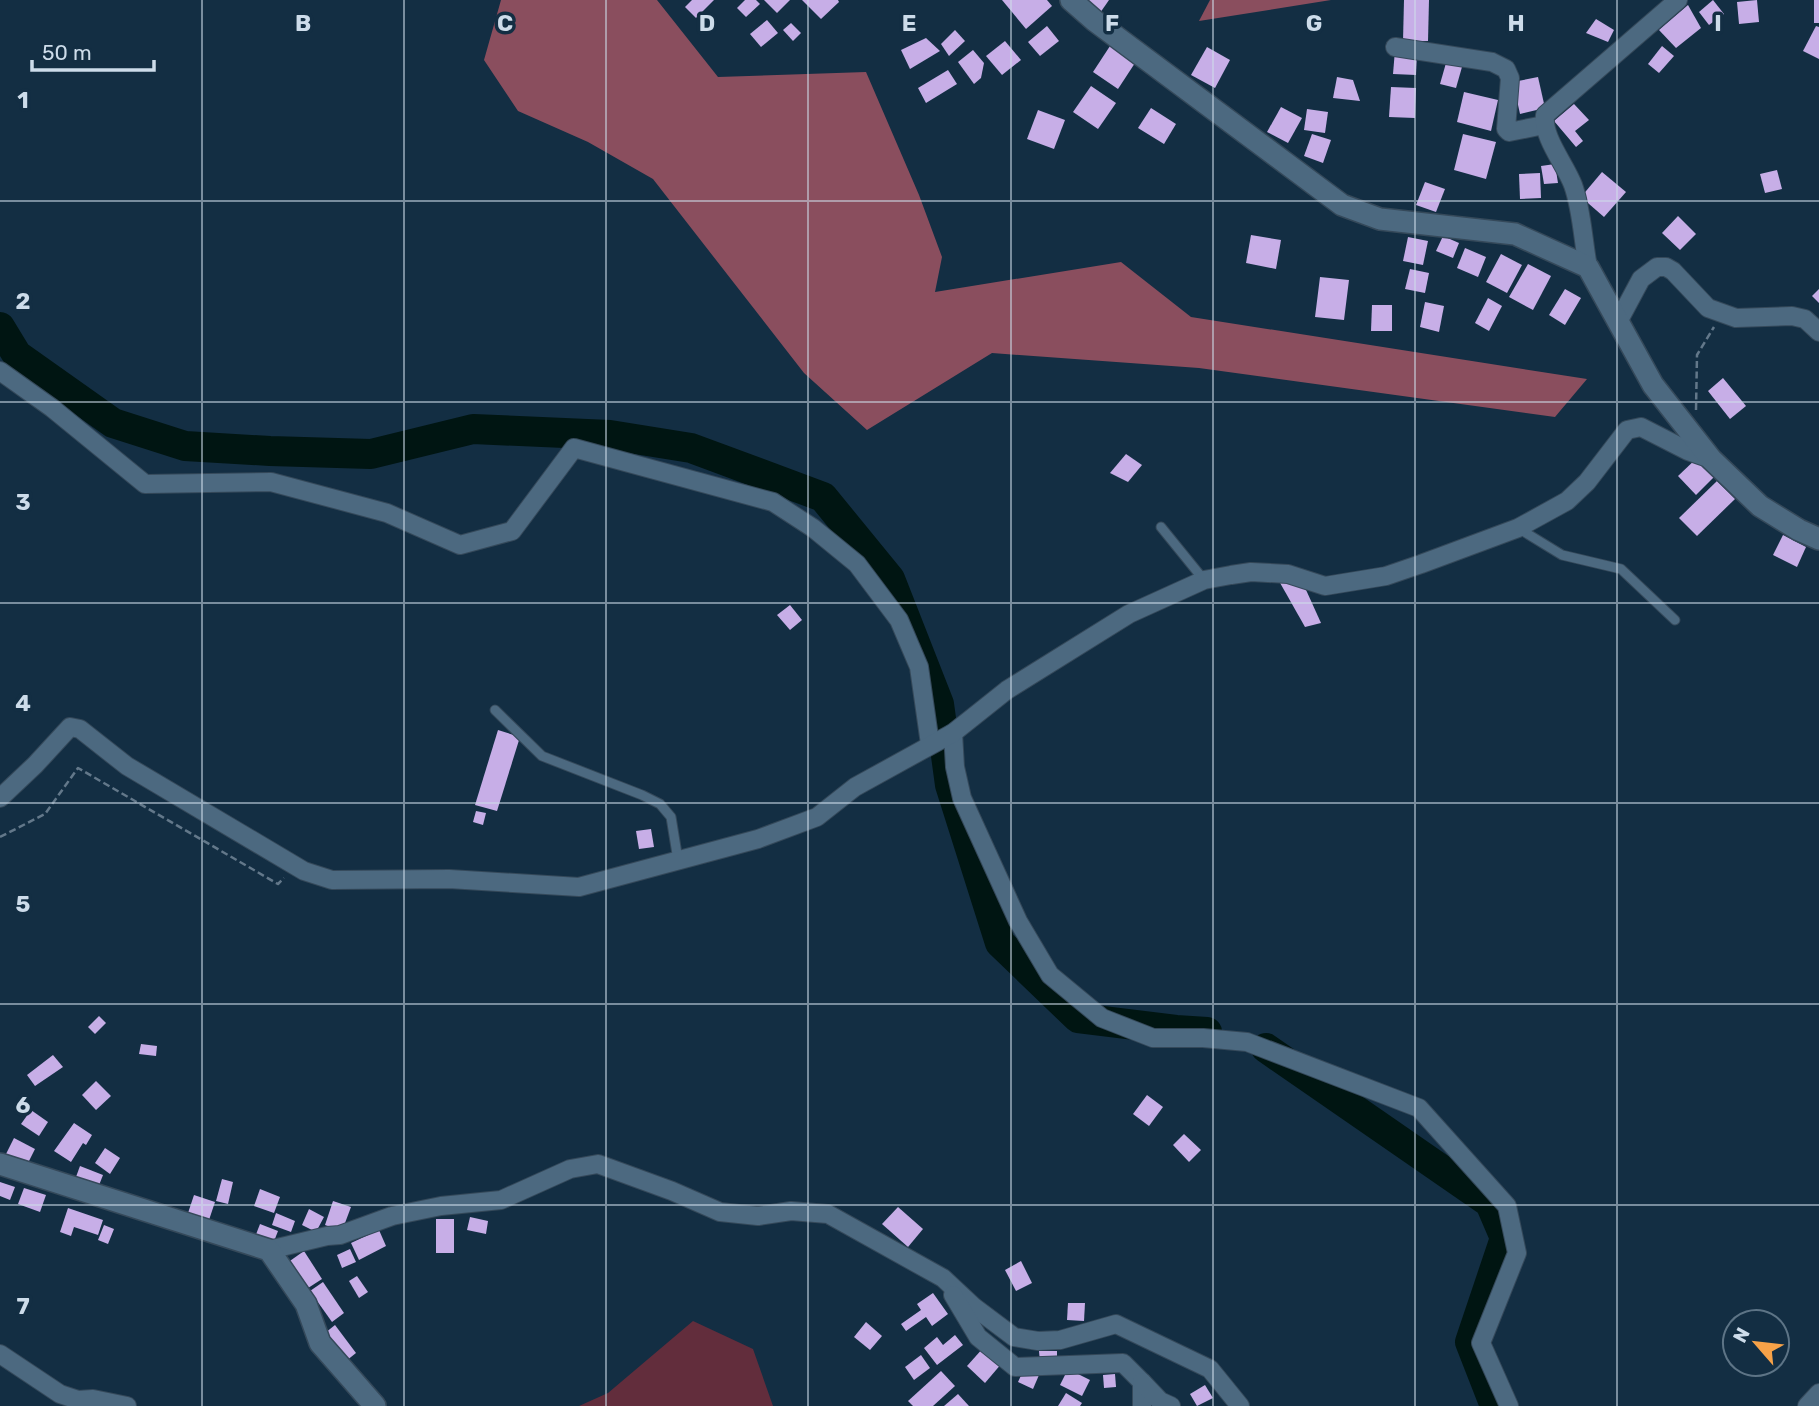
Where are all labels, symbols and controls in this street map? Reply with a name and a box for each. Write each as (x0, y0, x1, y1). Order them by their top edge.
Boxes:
text: B (295, 9, 311, 37)
text: C (497, 9, 513, 37)
text: D (699, 9, 715, 37)
text: E (902, 9, 916, 37)
text: F (1105, 9, 1119, 37)
text: G (1306, 9, 1322, 37)
text: H (1507, 9, 1525, 37)
text: I (1714, 9, 1722, 37)
scale bar (32, 28, 154, 72)
text: 50 m (42, 40, 92, 65)
text: 1 (17, 86, 29, 114)
text: 2 (16, 287, 30, 315)
text: 3 (15, 488, 31, 516)
text: 4 (15, 689, 31, 717)
text: 5 (16, 890, 31, 918)
text: 6 (16, 1091, 31, 1119)
text: 7 (16, 1292, 30, 1320)
north arrow (1721, 1308, 1791, 1378)
text: N (1728, 1324, 1755, 1347)

